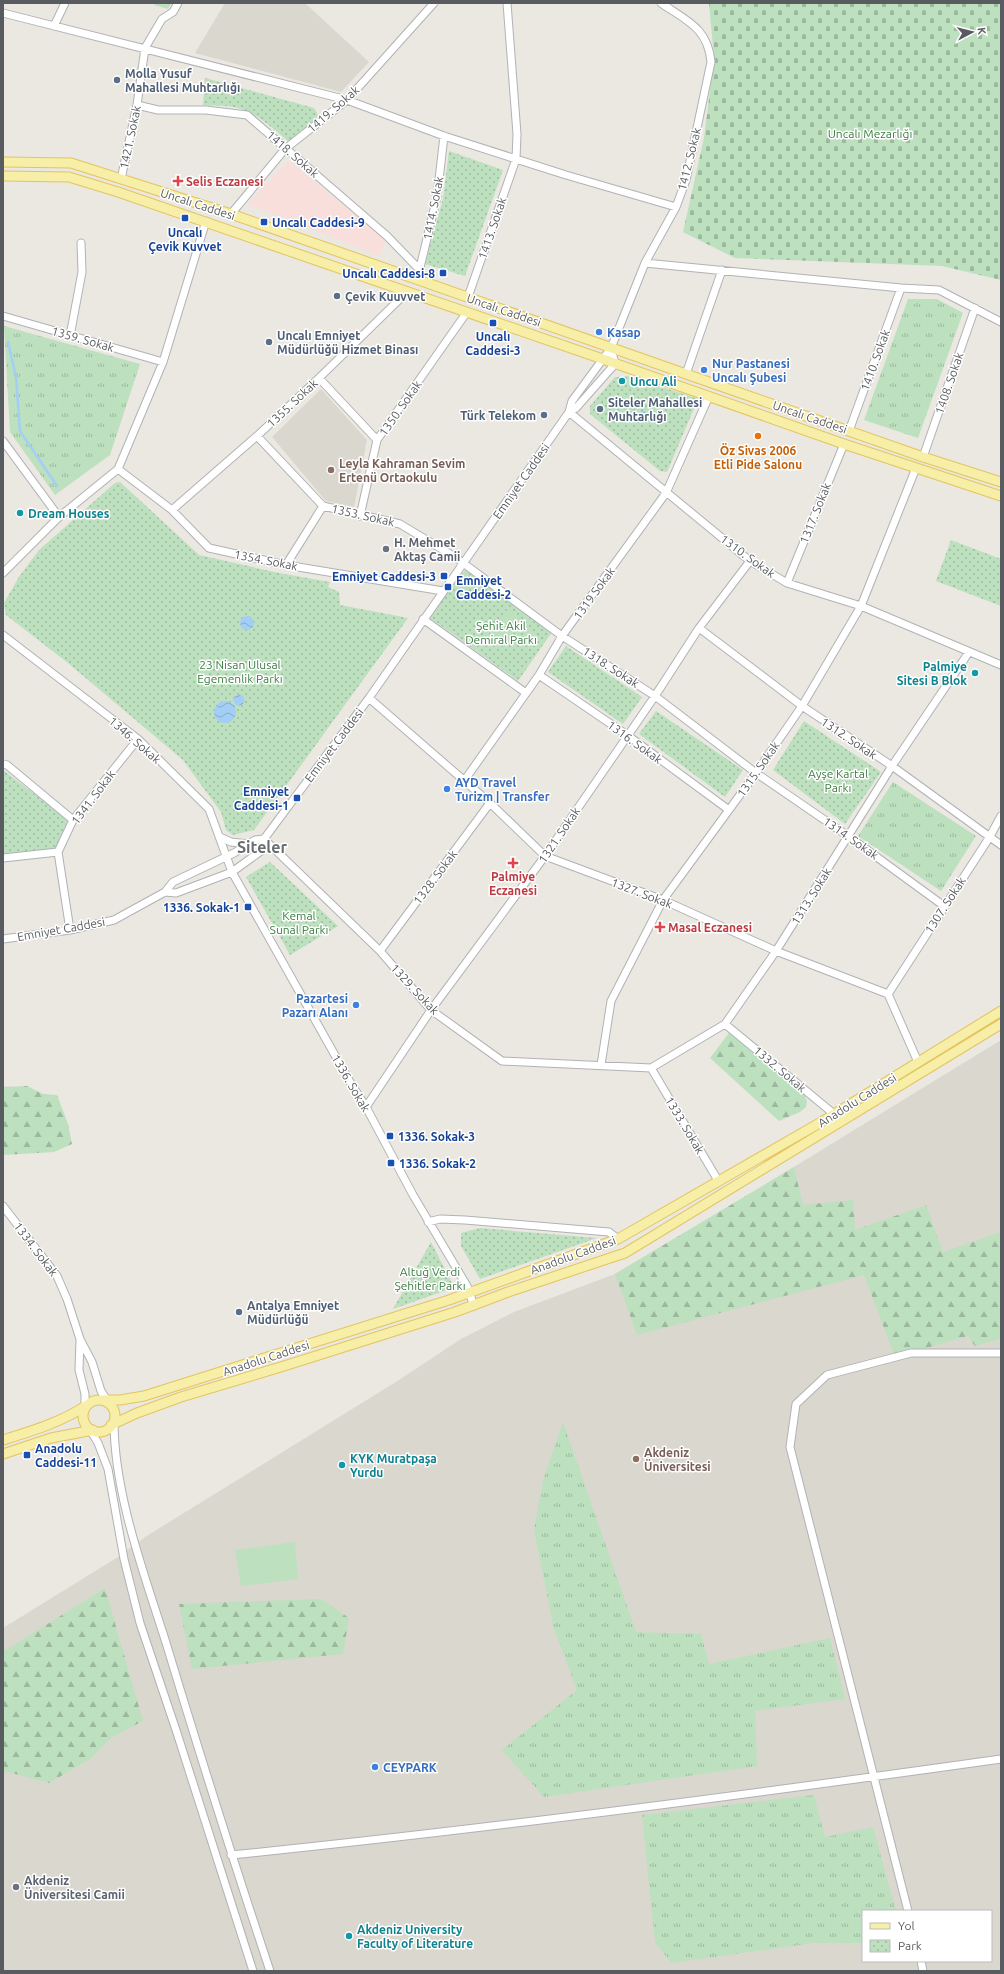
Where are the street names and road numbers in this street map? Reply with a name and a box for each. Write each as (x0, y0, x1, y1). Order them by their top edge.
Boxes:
street label: 1419. Sokak (304, 83, 362, 135)
street label: 1421. Sokak (117, 104, 143, 170)
street label: 1412. Sokak (675, 126, 703, 192)
street label: 1418. Sokak (264, 128, 322, 180)
street label: 1414. Sokak (420, 175, 446, 241)
street label: Uncalı Caddesi (159, 186, 237, 222)
street label: 1413. Sokak (475, 195, 509, 261)
street label: Uncalı Caddesi (465, 291, 543, 329)
street label: 1359. Sokak (50, 324, 116, 354)
street label: 1410. Sokak (858, 328, 892, 392)
street label: 1408. Sokak (932, 350, 966, 416)
street label: 1355. Sokak (264, 376, 320, 430)
street label: 1350. Sokak (376, 378, 424, 438)
street label: Uncalı Caddesi (771, 398, 849, 436)
street label: Emniyet Caddesi (490, 441, 552, 521)
street label: 1317. Sokak (797, 481, 833, 545)
street label: 1353. Sokak (330, 501, 396, 529)
street label: 1310. Sokak (718, 532, 778, 580)
street label: 1354. Sokak (233, 547, 299, 573)
street label: 1319 Sokak (571, 564, 617, 622)
street label: 1318. Sokak (580, 644, 642, 690)
street label: Emniyet Caddesi (302, 705, 366, 784)
street label: 1346. Sokak (106, 714, 164, 766)
street label: 1312. Sokak (819, 715, 879, 761)
street label: 1316. Sokak (605, 718, 665, 766)
street label: 1315. Sokak (734, 739, 782, 799)
street label: 1341. Sokak (68, 767, 118, 827)
street label: 1321. Sokak (536, 805, 582, 865)
street label: 1314. Sokak (821, 814, 881, 862)
street label: 1328. Sokak (410, 847, 460, 907)
street label: 1313. Sokak (788, 865, 834, 927)
street label: 1307. Sokak (922, 874, 968, 936)
street label: 1327. Sokak (610, 875, 674, 911)
street label: Emniyet Caddesi (16, 915, 106, 943)
street label: 1329. Sokak (388, 961, 442, 1017)
street label: 1332. Sokak (751, 1043, 809, 1095)
street label: 1336. Sokak (329, 1052, 373, 1114)
street label: Anadolu Caddesi (815, 1071, 899, 1129)
street label: 1333. Sokak (663, 1094, 707, 1156)
street label: 1334. Sokak (11, 1219, 61, 1279)
street label: Anadolu Caddesi (529, 1233, 618, 1276)
street label: Anadolu Caddesi (221, 1338, 311, 1378)

